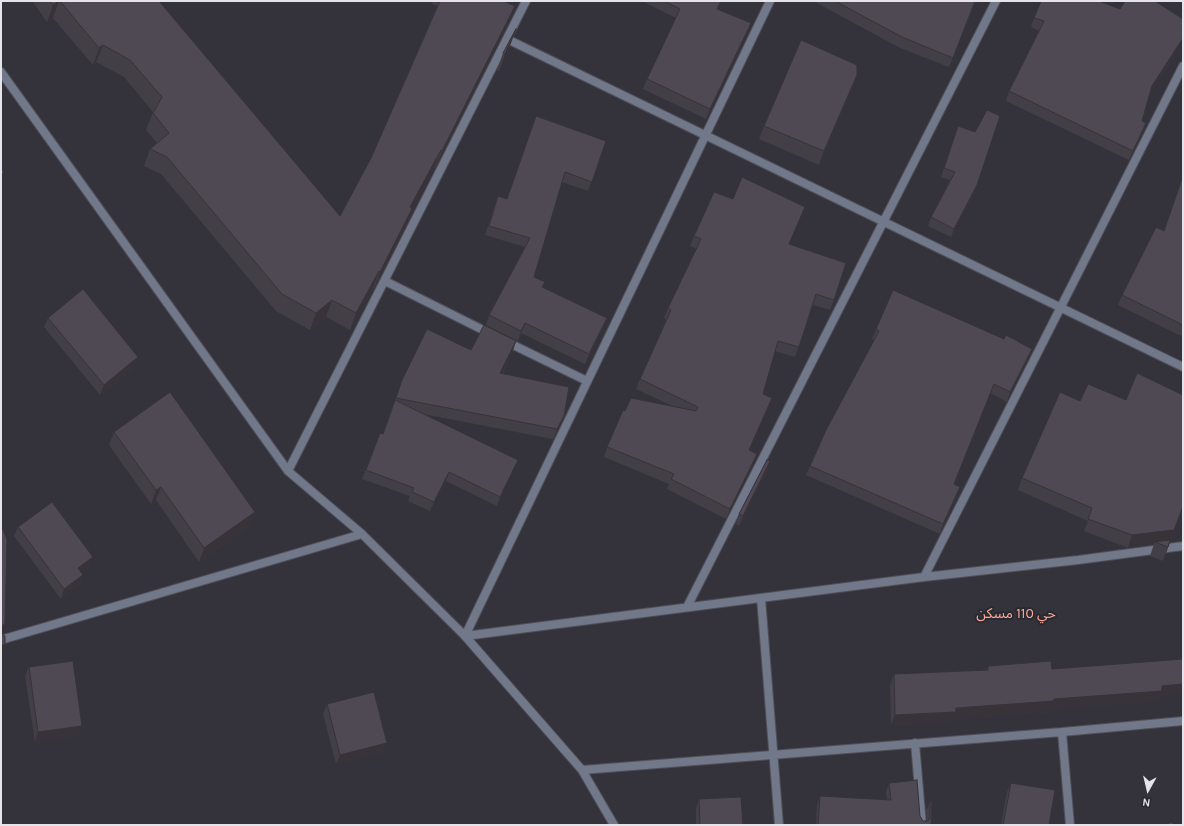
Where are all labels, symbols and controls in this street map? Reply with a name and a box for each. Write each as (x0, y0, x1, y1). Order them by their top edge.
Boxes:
district label: حي 110 مسكن (976, 606, 1056, 622)
north arrow (1128, 770, 1168, 810)
text: N (1141, 795, 1151, 809)

